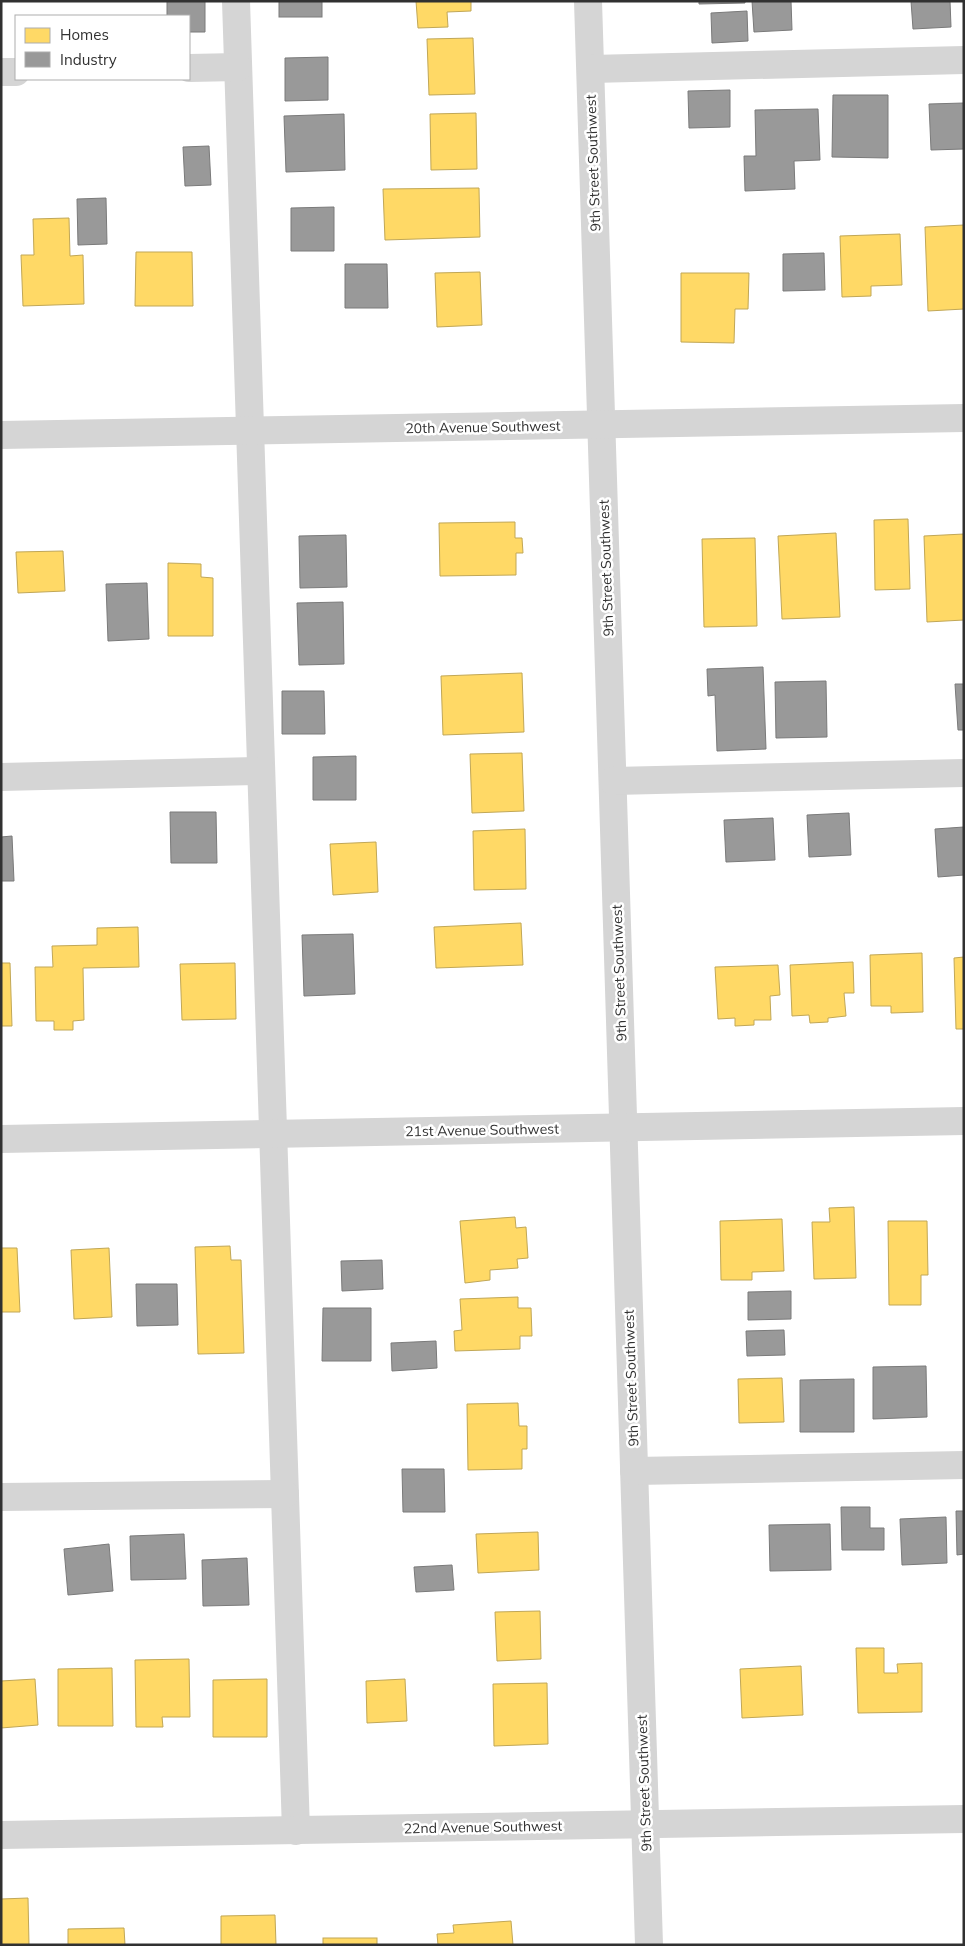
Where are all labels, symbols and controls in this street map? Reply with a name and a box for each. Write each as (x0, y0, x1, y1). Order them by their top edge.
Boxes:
legend (15, 15, 190, 80)
text: Homes (60, 25, 109, 44)
text: Industry (60, 50, 117, 69)
street label: 9th Street Southwest (582, 94, 604, 232)
street label: 20th Avenue Southwest (405, 417, 561, 437)
street label: 9th Street Southwest (595, 499, 617, 637)
street label: 9th Street Southwest (608, 904, 630, 1042)
street label: 21st Avenue Southwest (405, 1120, 559, 1140)
street label: 9th Street Southwest (620, 1309, 642, 1447)
street label: 9th Street Southwest (633, 1714, 655, 1852)
street label: 22nd Avenue Southwest (403, 1817, 563, 1837)

